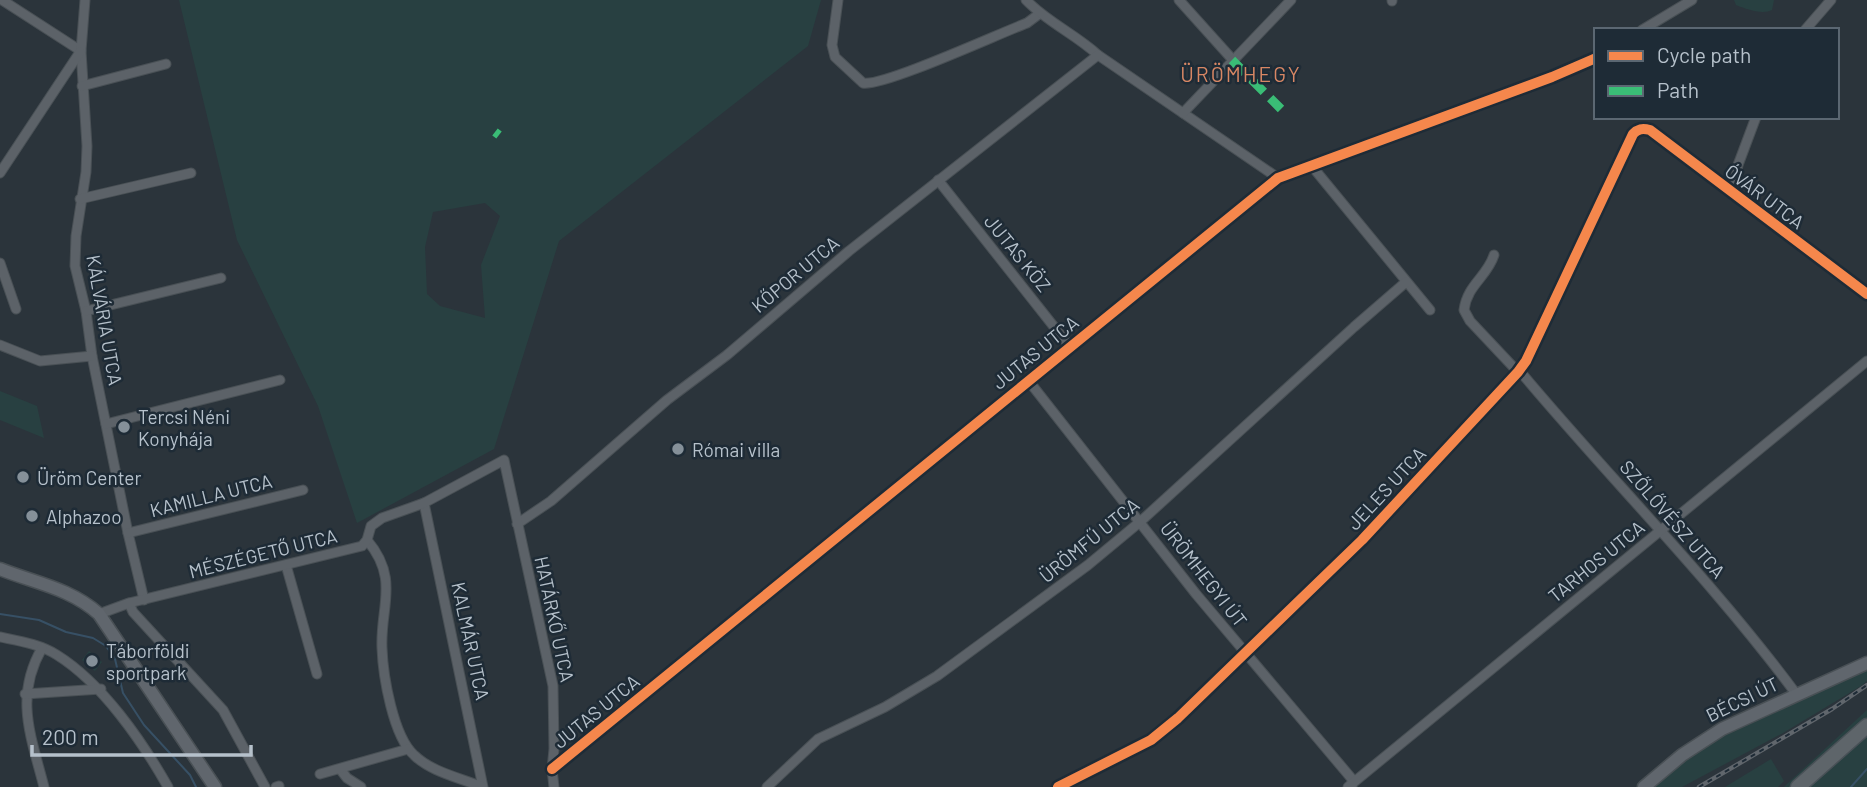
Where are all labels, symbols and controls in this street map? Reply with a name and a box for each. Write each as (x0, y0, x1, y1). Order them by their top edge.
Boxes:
legend (1594, 28, 1839, 119)
text: Cycle path (1657, 42, 1751, 67)
district label: ÜRÖMHEGY (1180, 61, 1302, 86)
text: Path (1657, 77, 1699, 102)
street label: ÓVÁR UTCA (1721, 159, 1809, 233)
street label: JUTAS KÖZ (980, 210, 1056, 296)
street label: KŐPOR UTCA (747, 231, 843, 317)
street label: KÁLVÁRIA UTCA (82, 253, 128, 387)
street label: JUTAS UTCA (987, 310, 1083, 394)
place label: Tercsi Néni Konyhája (138, 405, 230, 450)
marker: Tercsi Néni Konyhája (116, 419, 132, 435)
place label: Római villa (692, 438, 780, 461)
marker: Római villa (670, 441, 686, 457)
street label: JELES UTCA (1342, 442, 1430, 534)
street label: SZŐLŐVÉSZ UTCA (1616, 455, 1730, 583)
place label: Üröm Center (37, 466, 141, 489)
marker: Üröm Center (15, 469, 31, 485)
street label: KAMILLA UTCA (148, 469, 274, 521)
street label: ÜRÖMFŰ UTCA (1035, 493, 1143, 587)
place label: Alphazoo (46, 505, 122, 528)
marker: Alphazoo (24, 508, 40, 524)
street label: TARHOS UTCA (1543, 515, 1649, 607)
street label: ÜRÖMHEGYI ÚT (1156, 517, 1252, 631)
street label: MÉSZÉGETŐ UTCA (186, 523, 340, 583)
street label: HATÁRKŐ UTCA (530, 554, 580, 684)
street label: KALMÁR UTCA (447, 580, 495, 702)
place label: Táborföldi sportpark (106, 639, 190, 684)
marker: Táborföldi sportpark (84, 653, 100, 669)
street label: JUTAS UTCA (548, 669, 644, 753)
street label: BÉCSI ÚT (1702, 672, 1782, 726)
scale bar (32, 714, 250, 758)
text: 200 m (42, 724, 99, 749)

